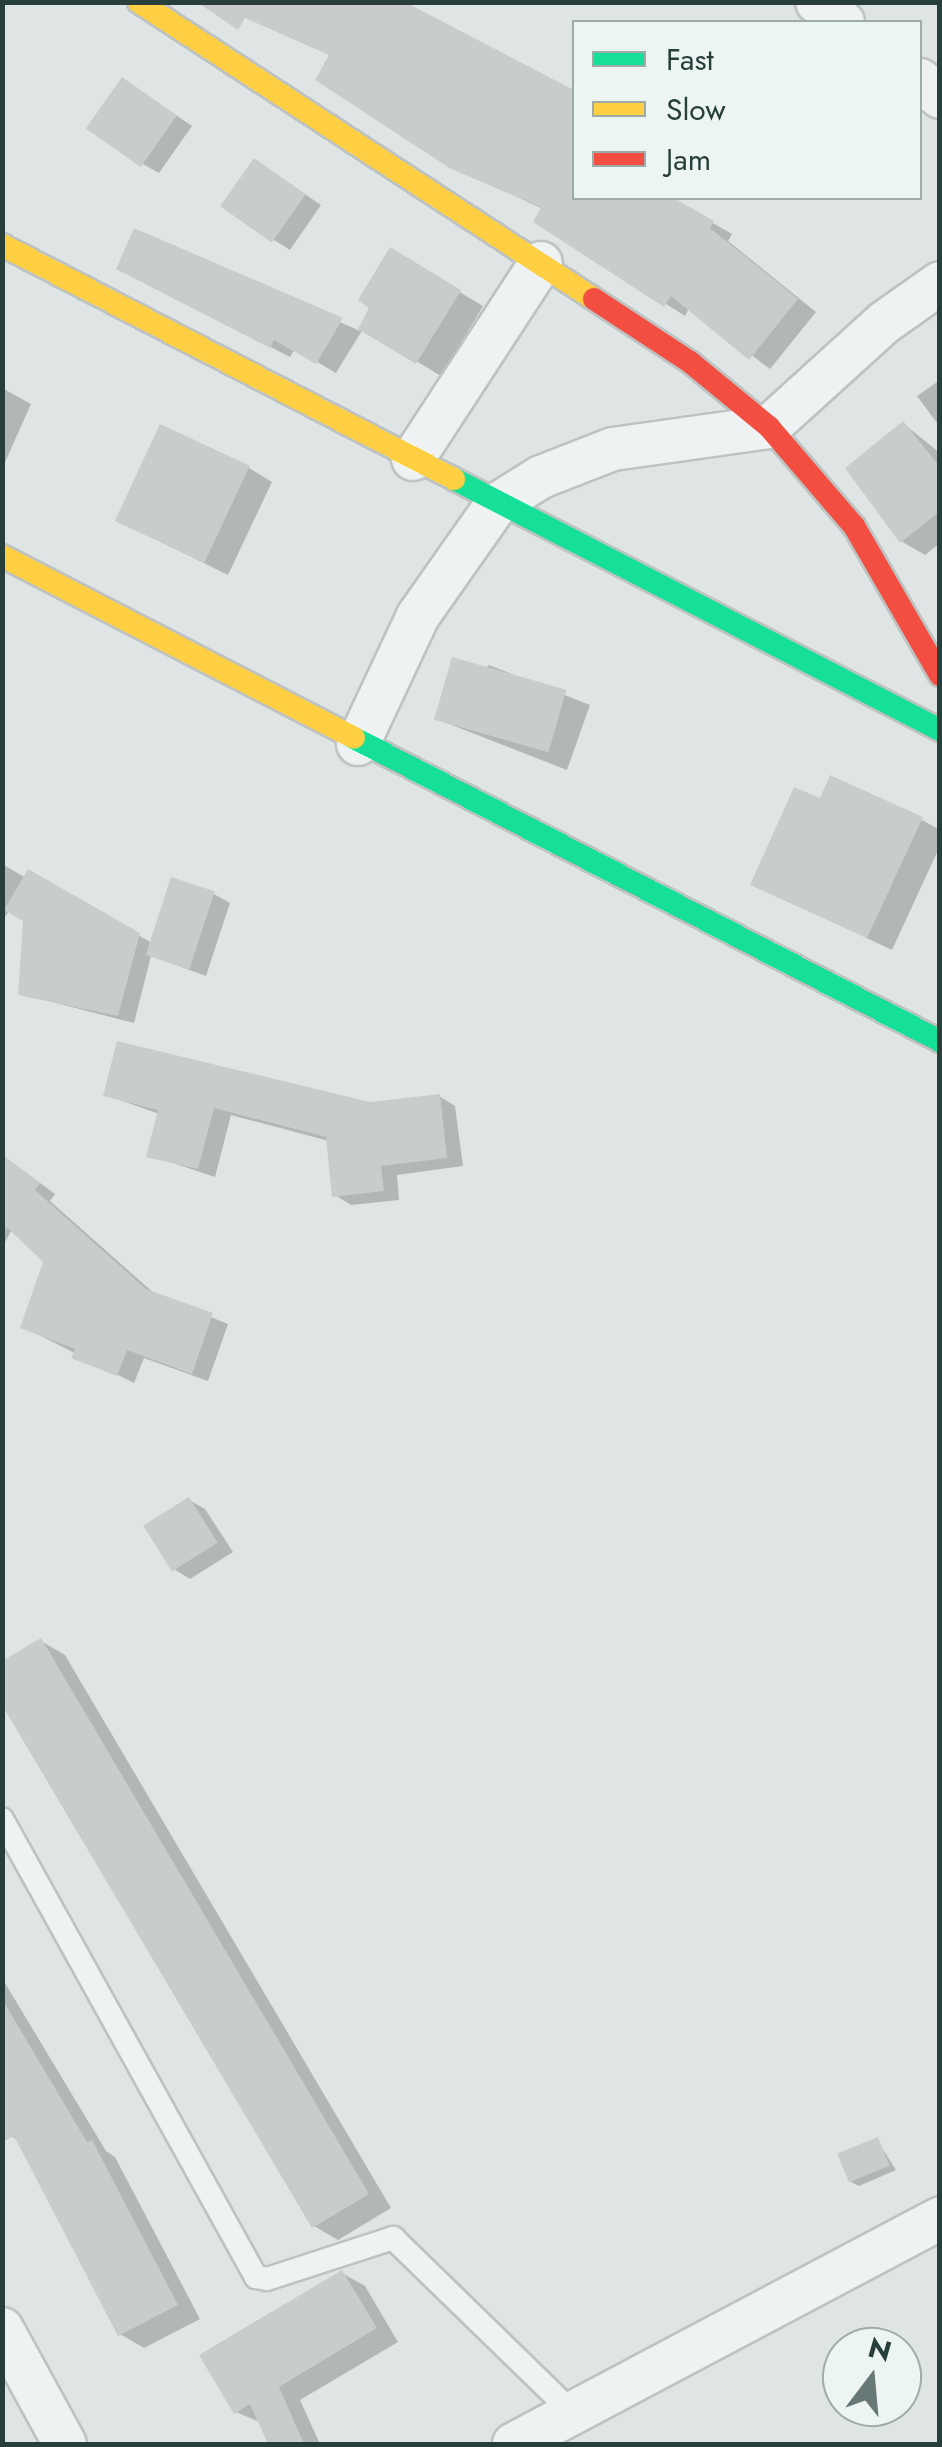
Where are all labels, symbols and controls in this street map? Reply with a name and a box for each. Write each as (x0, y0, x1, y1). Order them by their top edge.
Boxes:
legend (572, 20, 922, 200)
text: Fast (666, 38, 714, 81)
text: Slow (666, 88, 726, 131)
text: Jam (666, 138, 711, 181)
north arrow (822, 2327, 922, 2427)
text: N (864, 2327, 896, 2372)

